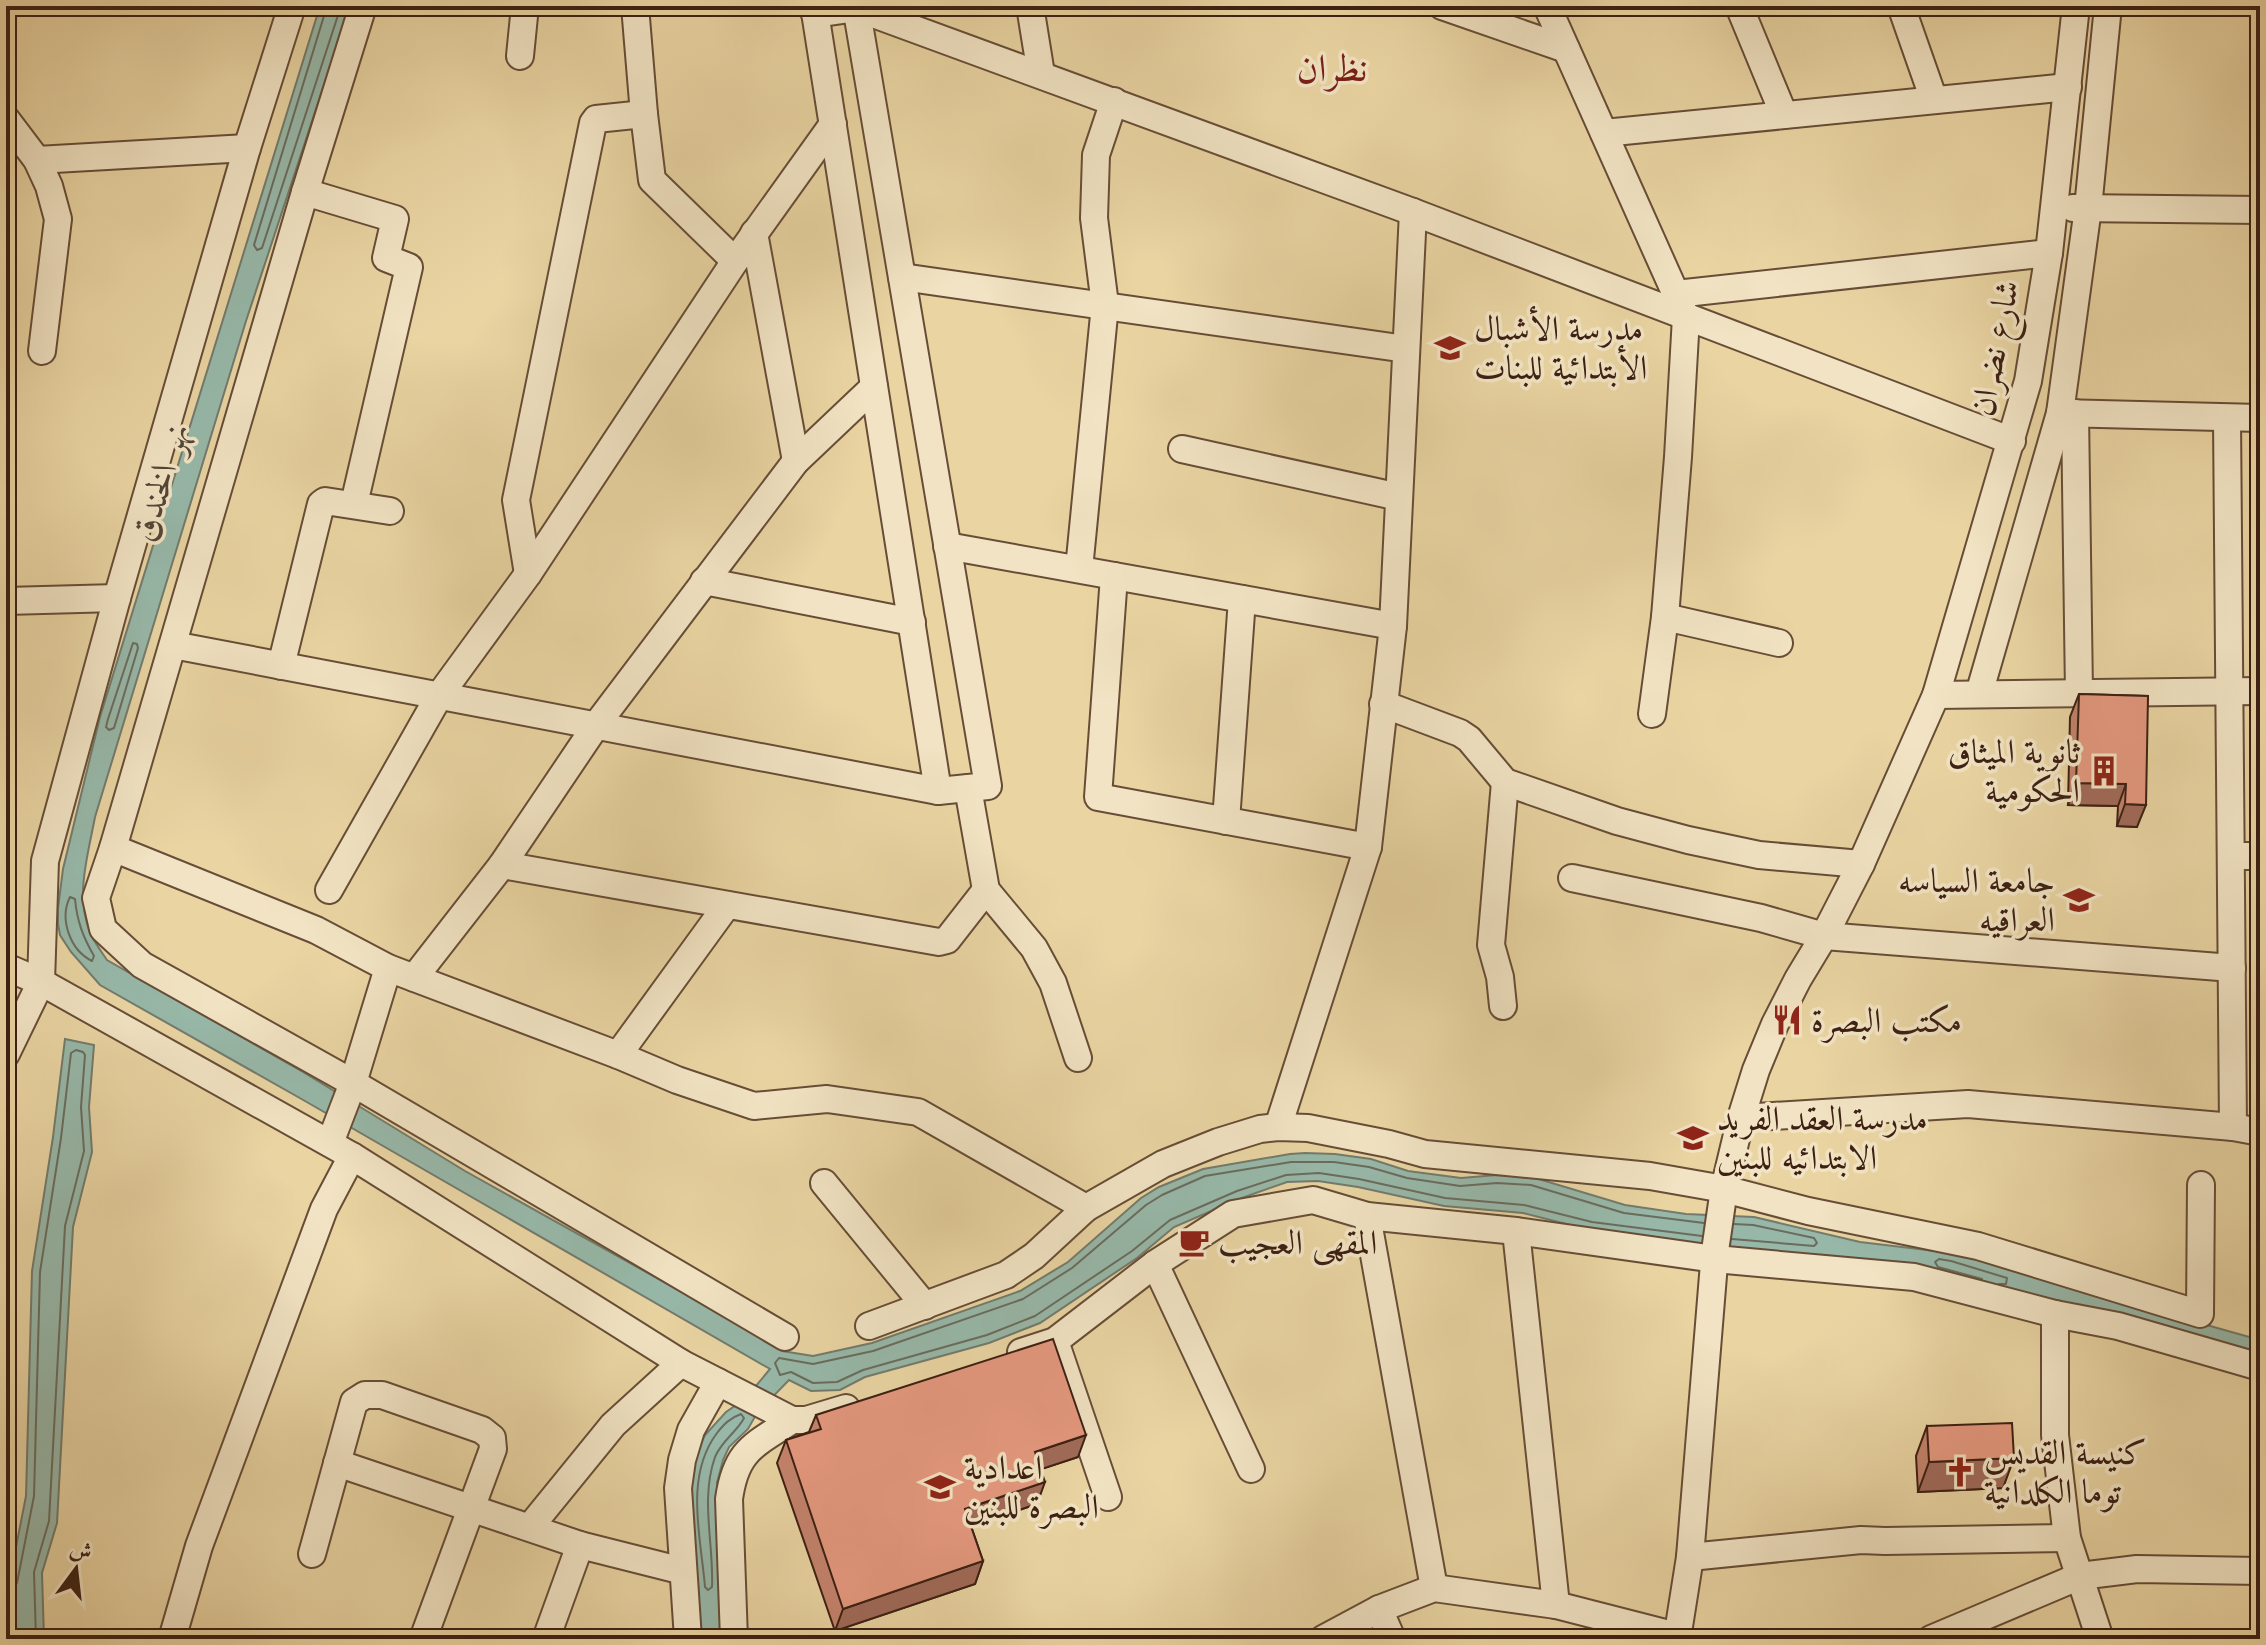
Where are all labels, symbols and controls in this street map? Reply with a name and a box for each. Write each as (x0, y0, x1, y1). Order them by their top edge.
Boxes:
district label: نظران (1296, 43, 1368, 95)
street label: شارع نضران (1959, 276, 2036, 421)
place label: مدرسة الأشبال الأبتدائية للبنات (1474, 305, 1647, 391)
school or university icon: مدرسة الأشبال الأبتدائية للبنات (1433, 331, 1467, 365)
water label: نهر الخندق (119, 416, 202, 547)
place label: ثانوية الميثاق الحكومية (1948, 729, 2081, 814)
building icon: ثانوية الميثاق الحكومية (2087, 754, 2121, 788)
place label: جامعة السياسه العراقيه (1898, 858, 2055, 943)
school or university icon: جامعة السياسه العراقيه (2062, 883, 2096, 917)
place label: مكتب البصرة (1811, 998, 1962, 1044)
restaurant icon: مكتب البصرة (1770, 1003, 1804, 1037)
place label: مدرسة العقد الفريد الابتدائيه للبنين (1717, 1096, 1928, 1181)
school or university icon: مدرسة العقد الفريد الابتدائيه للبنين (1676, 1121, 1710, 1155)
place label: المقهى العجيب (1218, 1220, 1377, 1266)
cafe icon: المقهى العجيب (1177, 1225, 1211, 1259)
place label: كنيسة القديس توما الكلدانية (1984, 1430, 2147, 1515)
place label: اعدادية البصرة للبنين (964, 1445, 1099, 1530)
church icon: كنيسة القديس توما الكلدانية (1943, 1455, 1977, 1489)
school or university icon: اعدادية البصرة للبنين (923, 1470, 957, 1504)
north arrow (36, 1529, 116, 1609)
text: ش (66, 1533, 95, 1568)

